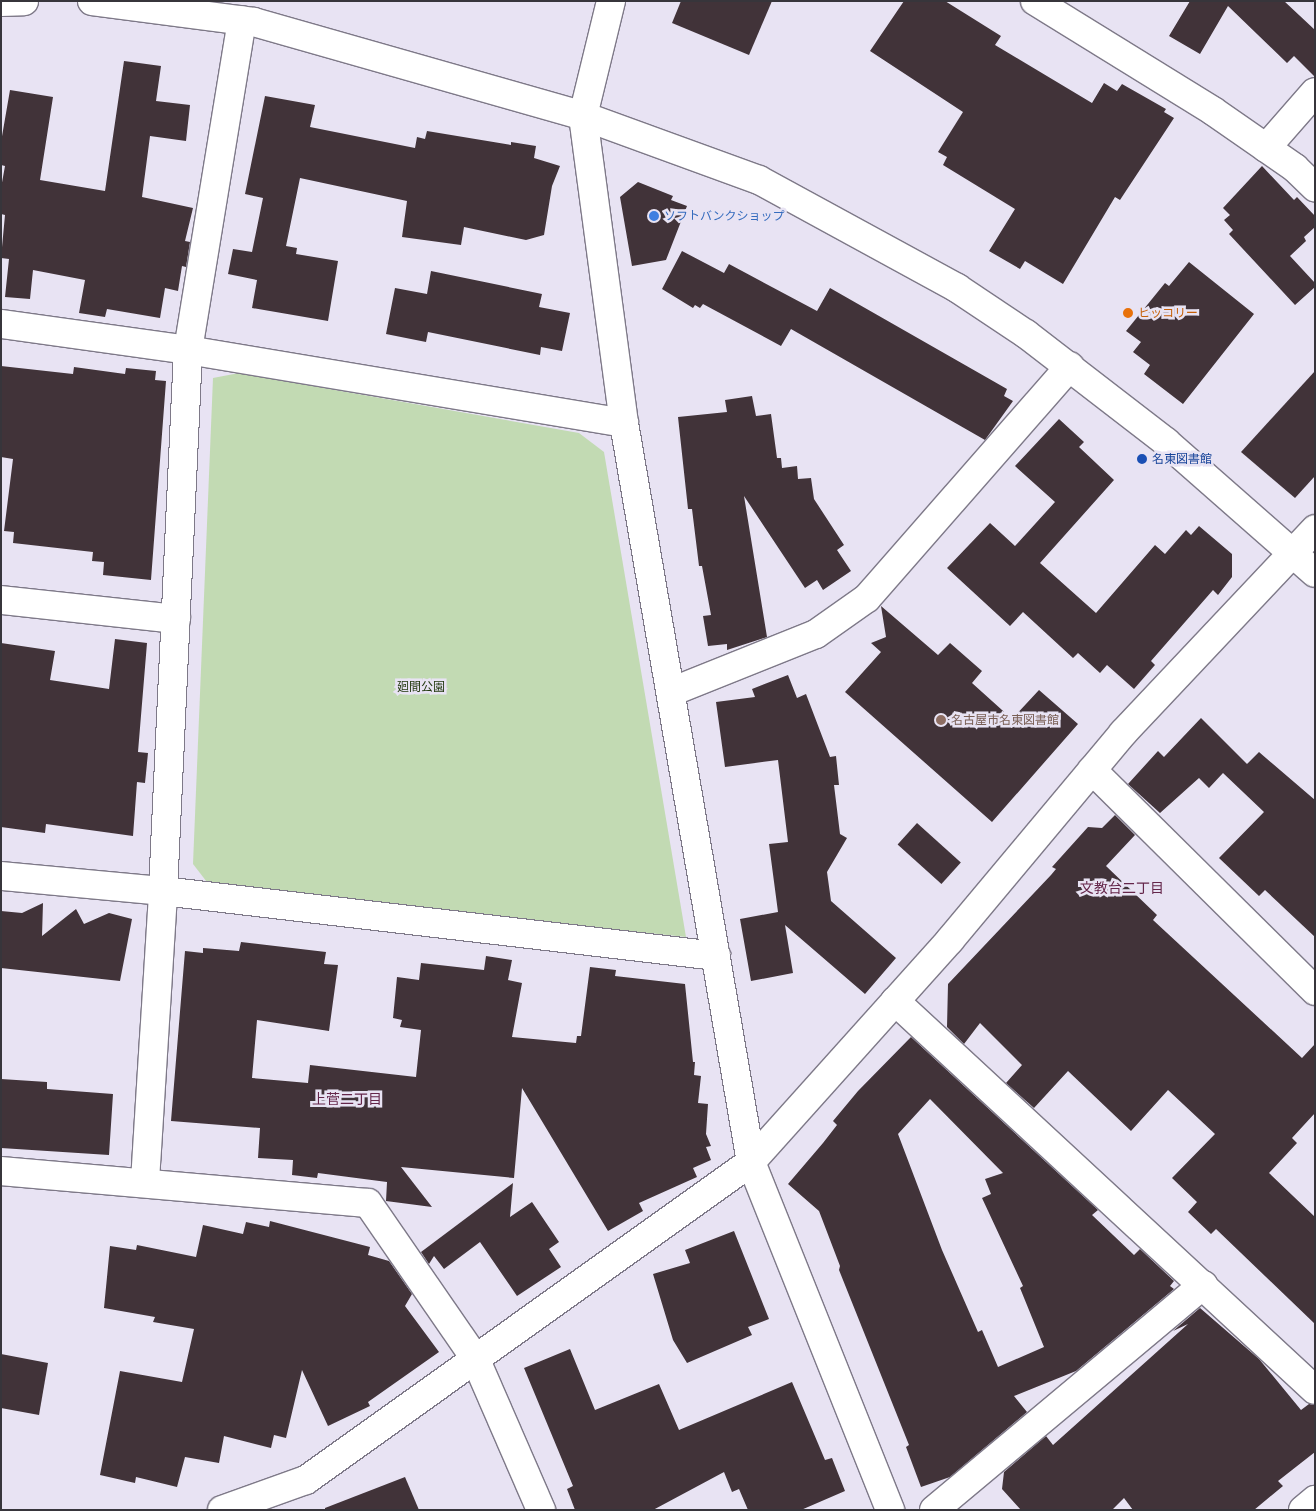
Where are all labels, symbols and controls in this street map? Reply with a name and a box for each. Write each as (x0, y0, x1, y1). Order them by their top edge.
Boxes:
place label: ソフトバンクショップ (664, 209, 784, 223)
marker: ソフトバンクショップ (648, 210, 660, 222)
place label: ヒッコリー (1138, 306, 1198, 320)
marker: ヒッコリー (1122, 307, 1134, 319)
place label: 名東図書館 (1152, 452, 1212, 466)
marker: 名東図書館 (1136, 453, 1148, 465)
park label: 廻間公園 (397, 680, 445, 694)
place label: 名古屋市名東図書館 (951, 713, 1059, 727)
marker: 名古屋市名東図書館 (935, 714, 947, 726)
district label: 文教台二丁目 (1080, 880, 1164, 896)
district label: 上菅二丁目 (312, 1091, 382, 1107)

